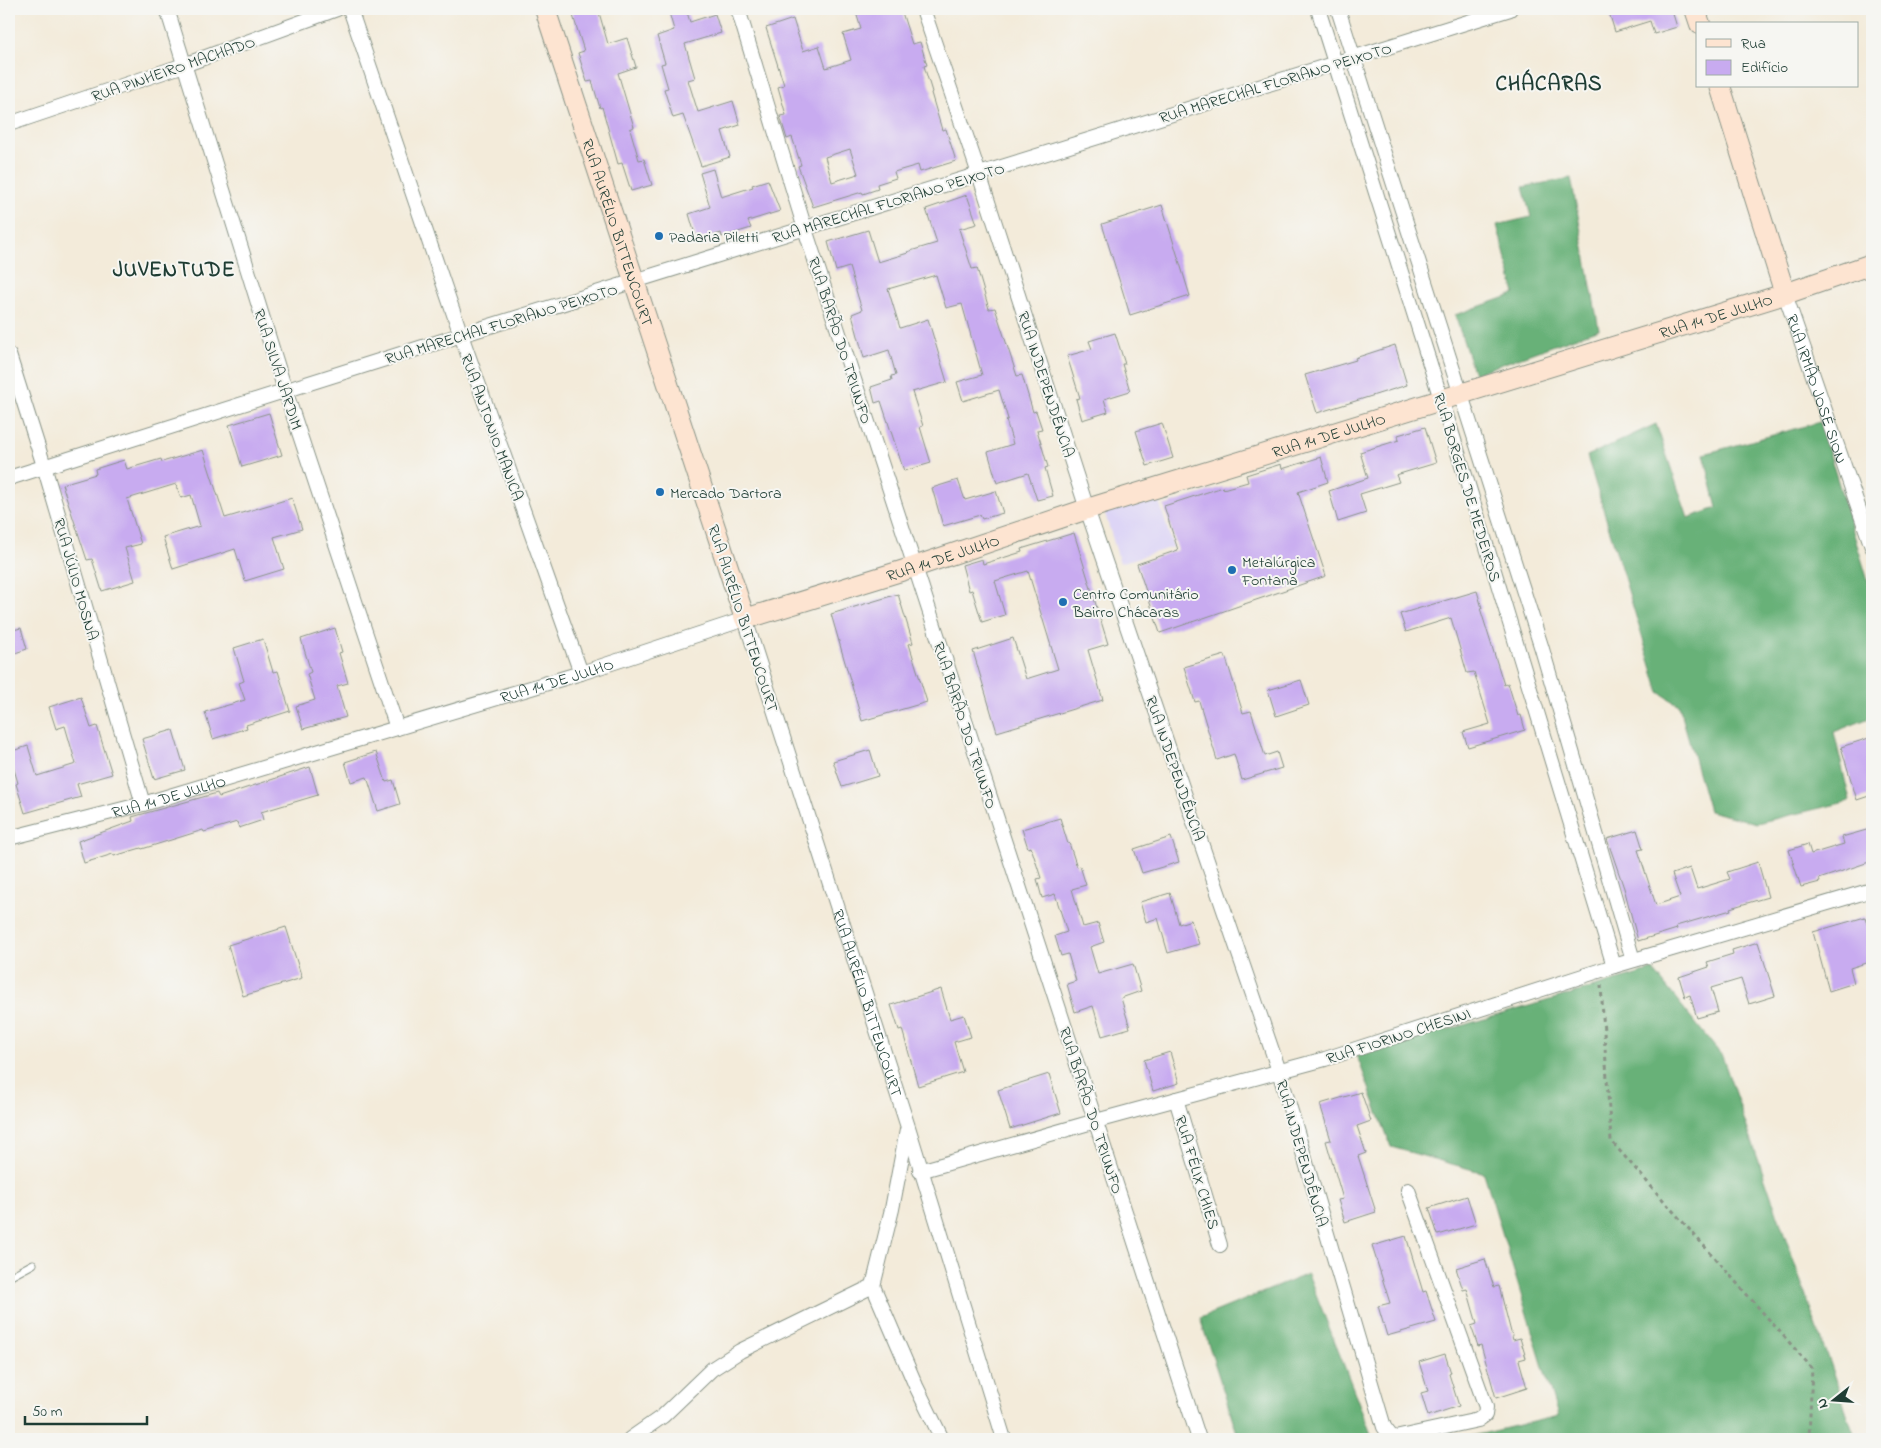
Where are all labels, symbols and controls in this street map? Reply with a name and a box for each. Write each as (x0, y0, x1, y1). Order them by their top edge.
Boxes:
legend (1696, 22, 1858, 88)
street label: RUA PINHEIRO MACHADO (89, 31, 259, 109)
text: Rua (1741, 33, 1766, 55)
street label: RUA MARECHAL FLORIANO PEIXOTO (1156, 37, 1395, 131)
text: Edifício (1741, 57, 1788, 79)
district label: CHÁCARAS (1495, 69, 1603, 100)
street label: RUA AURÉLIO BITTENCOURT (574, 136, 658, 330)
street label: RUA MARECHAL FLORIANO PEIXOTO (769, 157, 1008, 251)
place label: Padaria Piletti (669, 226, 759, 250)
marker: Padaria Piletti (653, 230, 665, 242)
street label: RUA BARÃO DO TRIUNFO (801, 254, 877, 427)
district label: JUVENTUDE (113, 256, 235, 286)
street label: RUA MARECHAL FLORIANO PEIXOTO (382, 278, 621, 372)
street label: RUA 14 DE JULHO (1656, 288, 1776, 346)
street label: RUA SILVA JARDIM (246, 306, 308, 433)
street label: RUA INDEPENDÊNCIA (1010, 309, 1080, 461)
street label: RUA IRMÃO JOSÉ SION (1779, 311, 1852, 467)
street label: RUA ANTONIO MANICA (453, 351, 529, 505)
street label: RUA BORGES DE MEDEIROS (1426, 390, 1506, 585)
street label: RUA 14 DE JULHO (1269, 408, 1389, 465)
place label: Mercado Dartora (670, 482, 782, 506)
marker: Mercado Dartora (654, 486, 666, 498)
street label: RUA JÚLIO MOSNA (46, 516, 104, 644)
street label: RUA AURÉLIO BITTENCOURT (700, 522, 784, 715)
street label: RUA 14 DE JULHO (884, 529, 1003, 589)
place label: Metalúrgica Fontana (1241, 551, 1315, 593)
marker: Metalúrgica Fontana (1226, 564, 1238, 576)
place label: Centro Comunitário Bairro Chácaras (1072, 583, 1199, 625)
marker: Centro Comunitário Bairro Chácaras (1057, 596, 1069, 608)
street label: RUA BARÃO DO TRIUNFO (926, 639, 1002, 812)
street label: RUA 14 DE JULHO (497, 653, 617, 711)
street label: RUA INDEPENDÊNCIA (1138, 693, 1210, 845)
street label: RUA 14 DE JULHO (109, 770, 229, 825)
street label: RUA AURÉLIO BITTENCOURT (825, 906, 908, 1100)
street label: RUA FIORINO CHESINI (1323, 1002, 1474, 1072)
street label: RUA BARÃO DO TRIUNFO (1052, 1024, 1128, 1197)
street label: RUA INDEPENDÊNCIA (1269, 1077, 1334, 1230)
street label: RUA FÉLIX CHIES (1167, 1113, 1225, 1232)
north arrow (1808, 1376, 1858, 1426)
scale bar (25, 1393, 148, 1425)
text: N (1812, 1396, 1834, 1411)
text: 50 m (32, 1401, 63, 1423)

